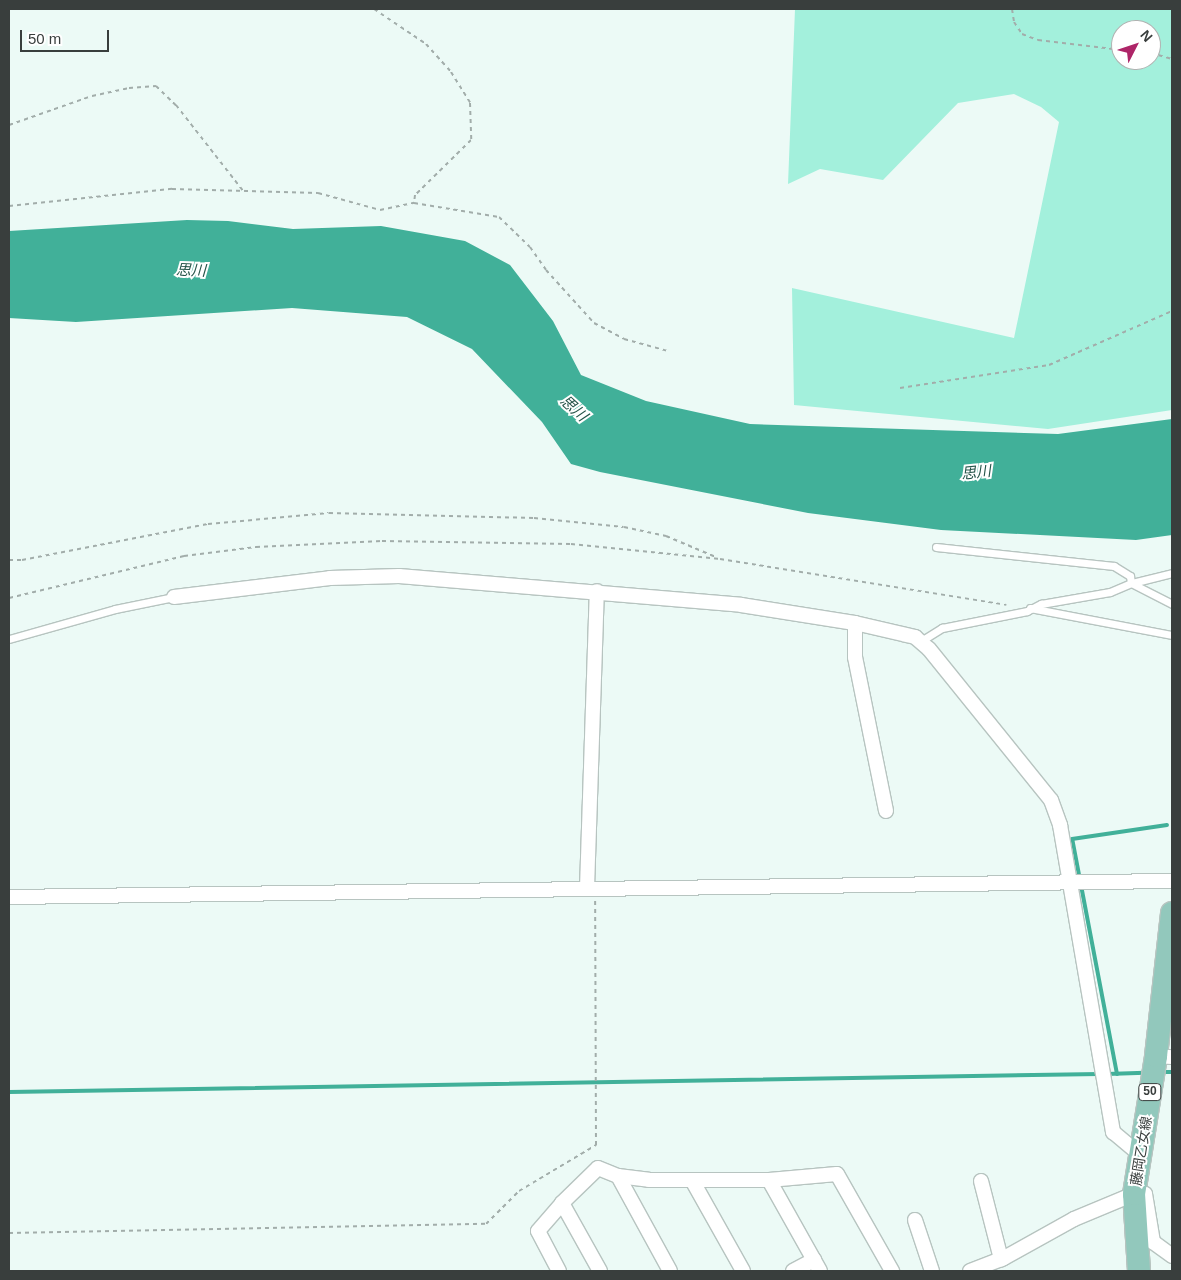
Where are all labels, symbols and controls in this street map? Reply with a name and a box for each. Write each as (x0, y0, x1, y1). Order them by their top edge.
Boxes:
scale bar (22, 20, 111, 52)
north arrow (1111, 20, 1161, 70)
text: N (1137, 27, 1156, 45)
text: 50 m (28, 30, 61, 47)
water label: 思川 (176, 260, 206, 280)
water label: 思川 (557, 391, 591, 425)
water label: 思川 (960, 461, 992, 483)
road number: 50 (1138, 1082, 1162, 1102)
street label: 藤岡乙女線 (1127, 1115, 1155, 1187)

